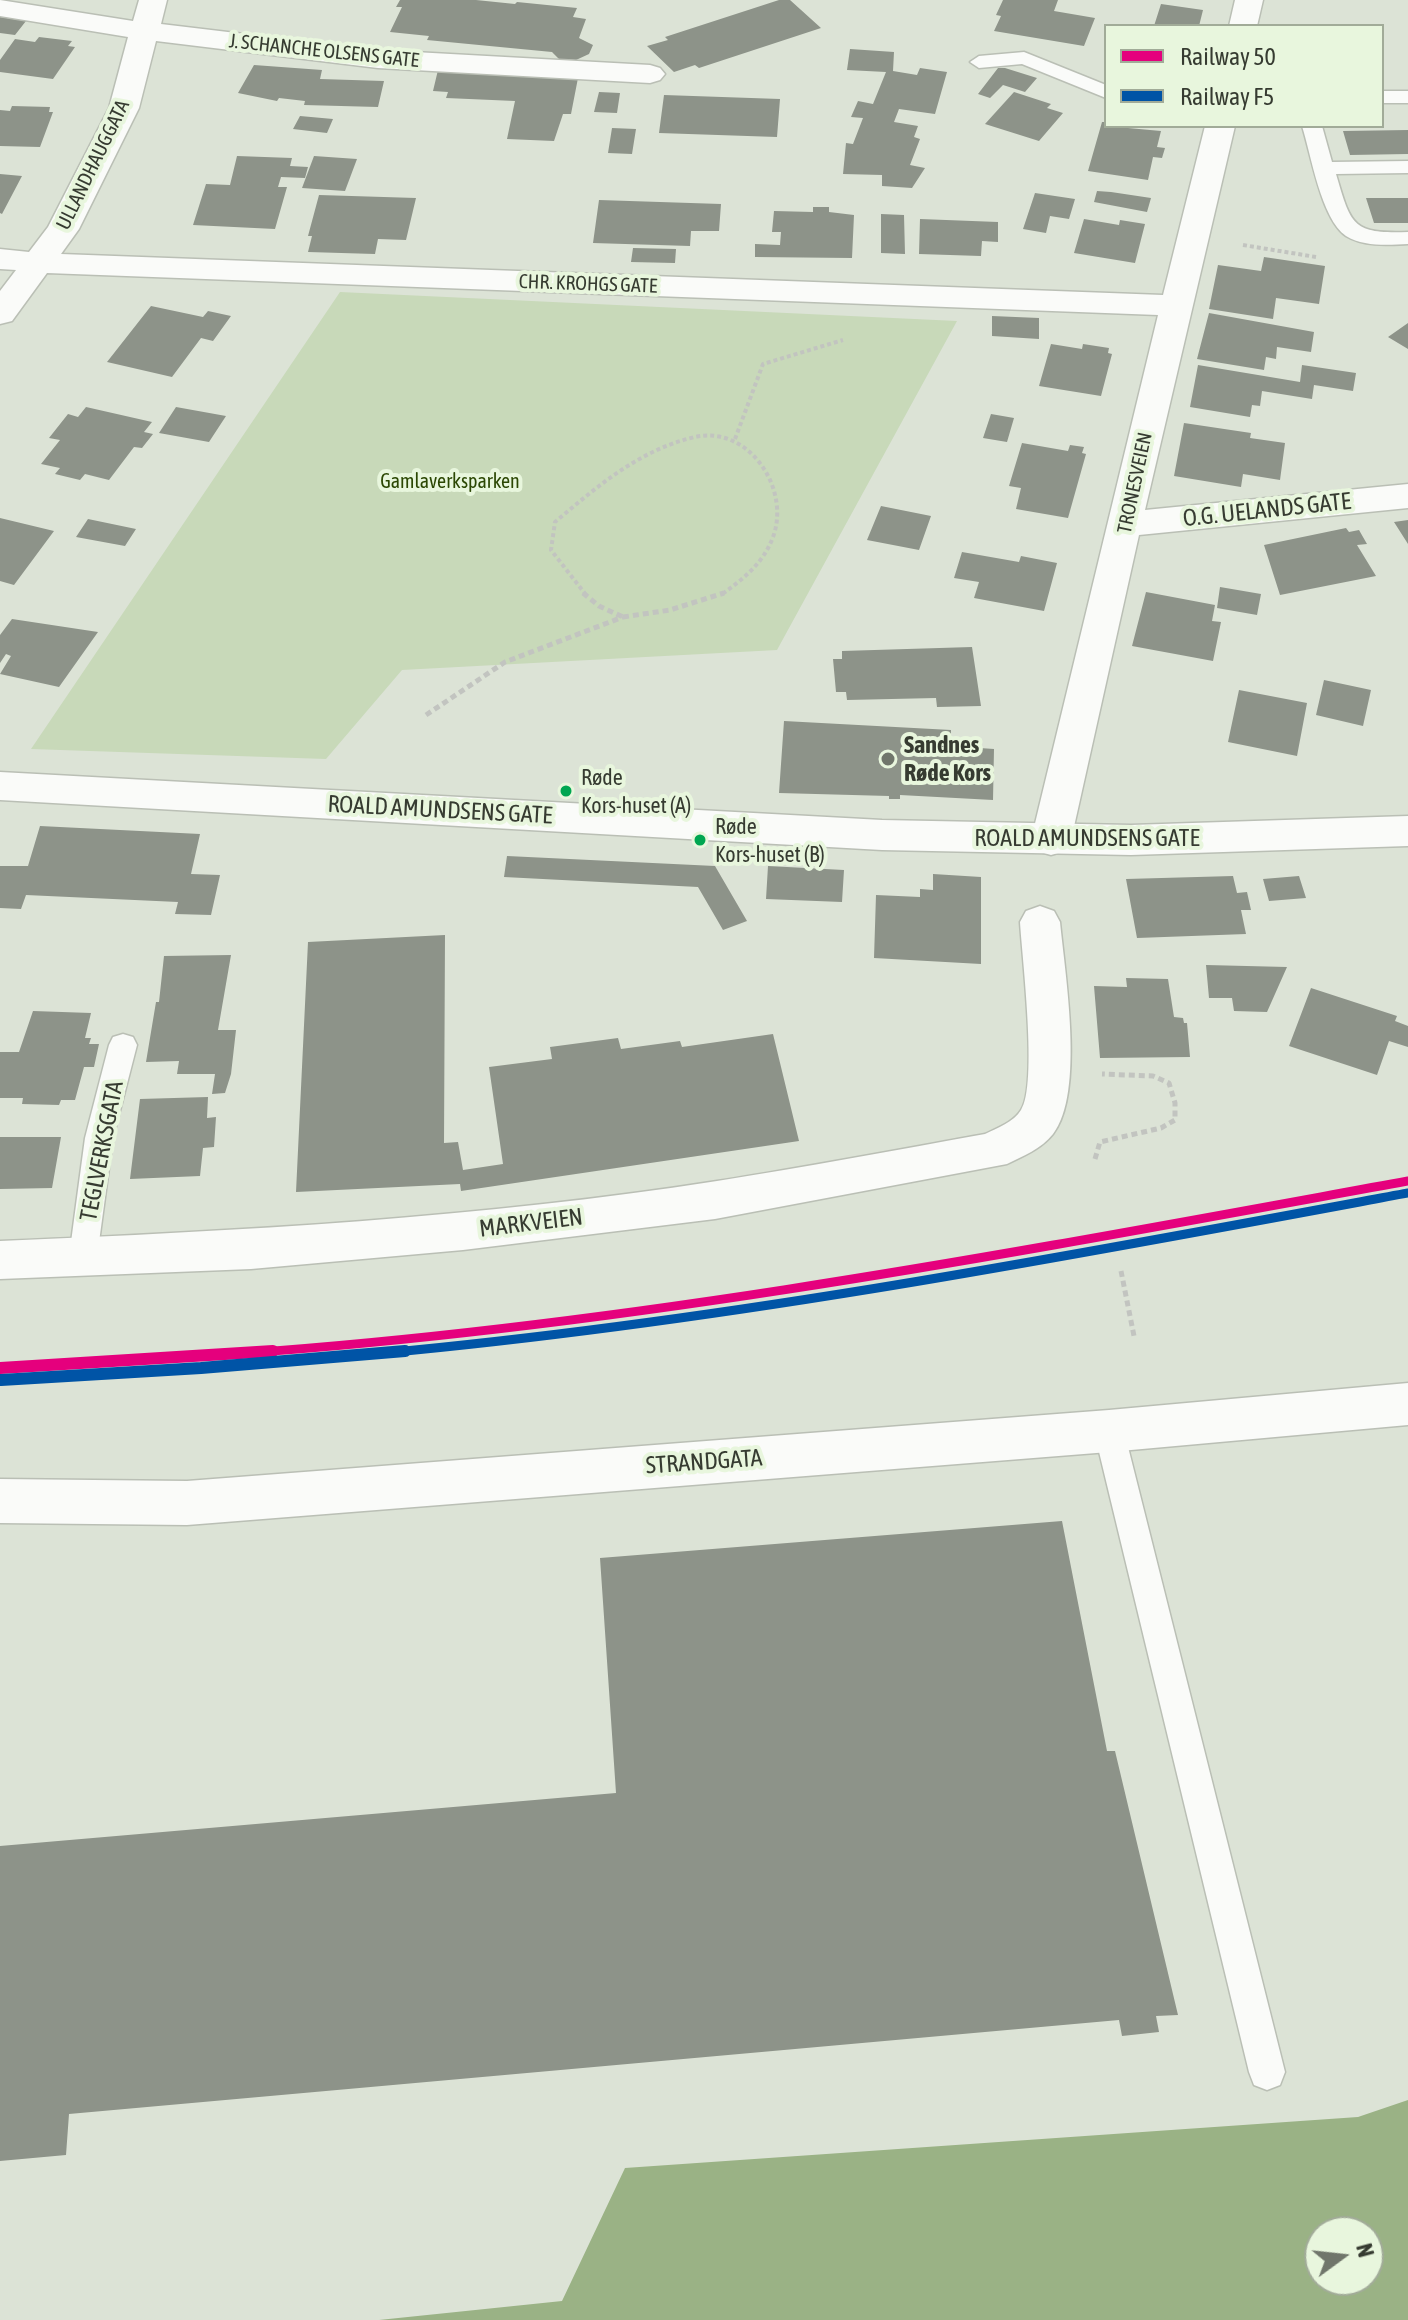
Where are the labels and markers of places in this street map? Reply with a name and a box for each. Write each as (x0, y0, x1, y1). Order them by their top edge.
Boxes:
place label: Sandnes Røde Kors (904, 731, 991, 787)
marker: Sandnes Røde Kors (879, 750, 897, 768)
place label: Røde Kors-huset (A) (581, 765, 691, 816)
marker: Røde Kors-huset (A) (558, 783, 574, 799)
place label: Røde Kors-huset (B) (715, 814, 825, 866)
marker: Røde Kors-huset (B) (692, 832, 708, 848)

